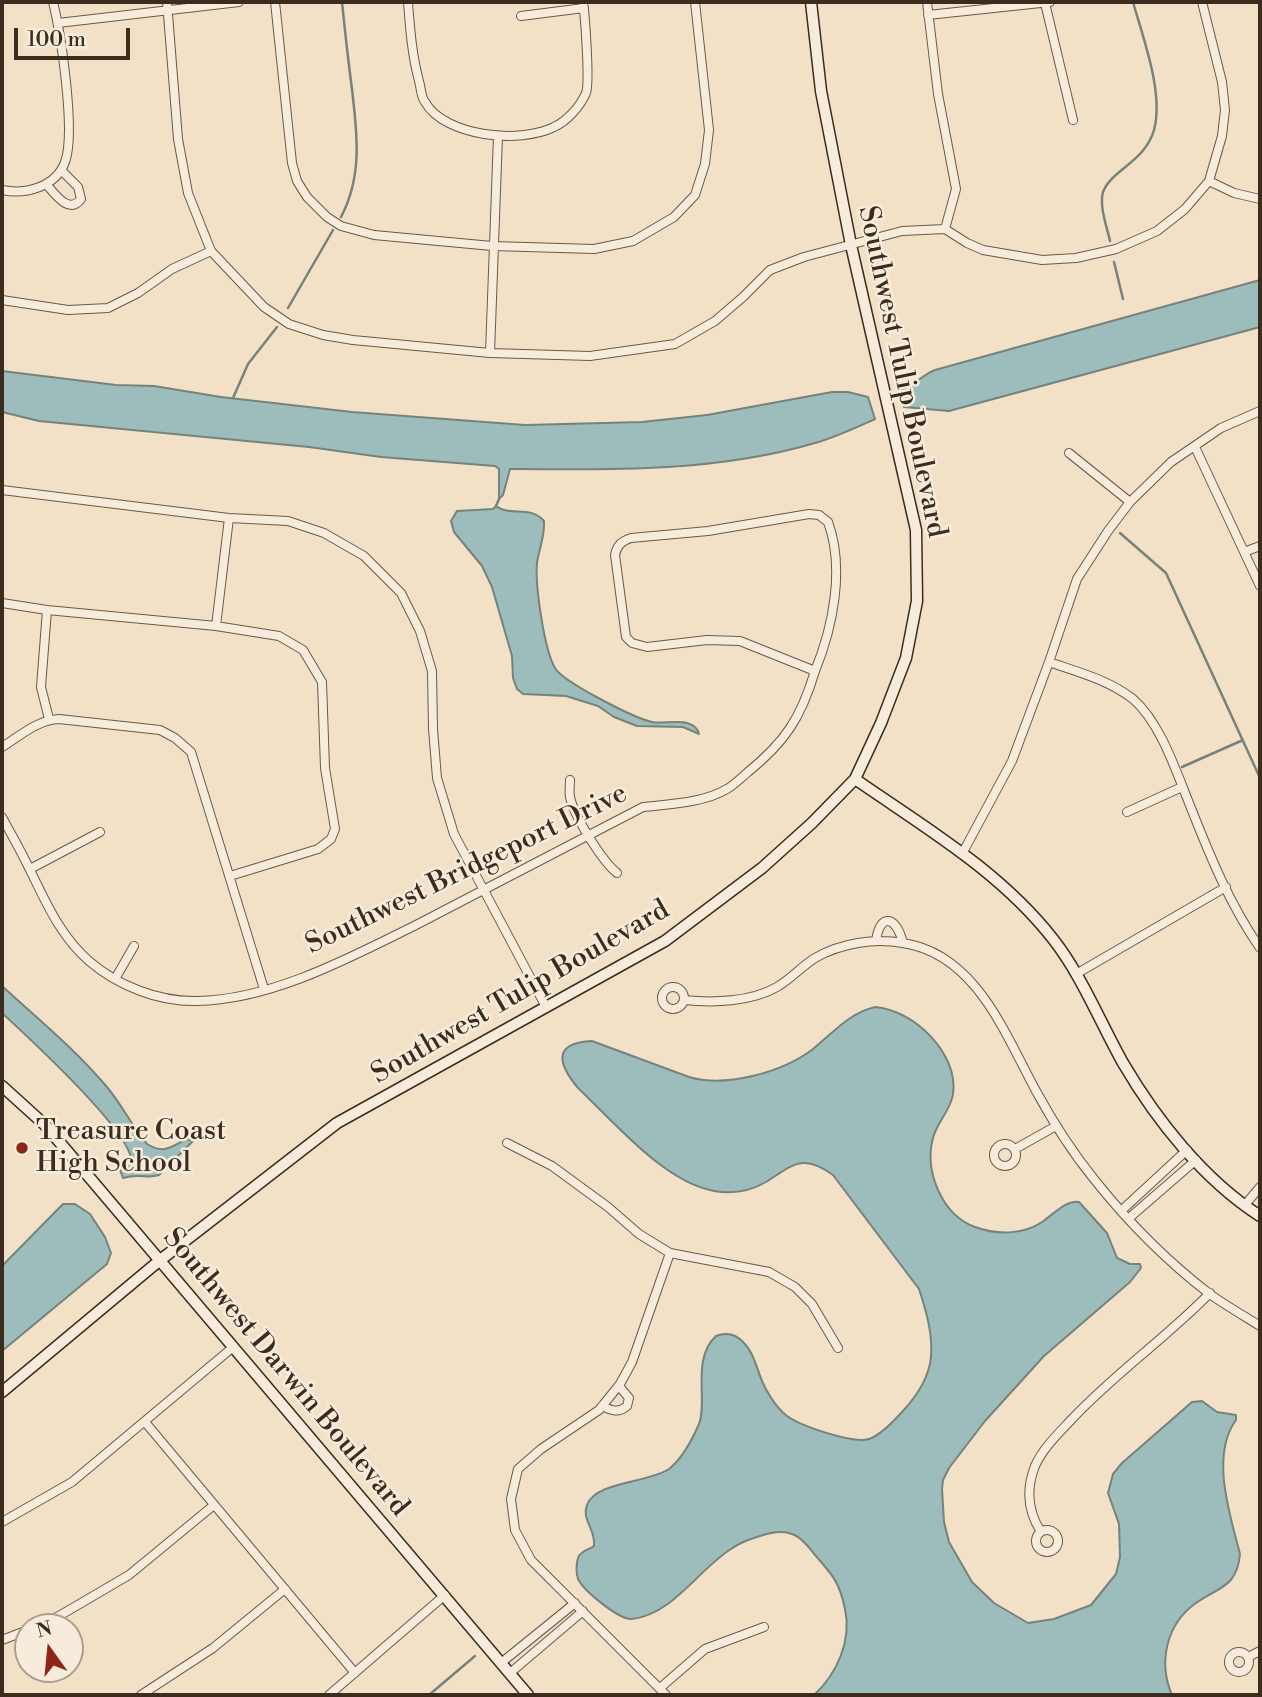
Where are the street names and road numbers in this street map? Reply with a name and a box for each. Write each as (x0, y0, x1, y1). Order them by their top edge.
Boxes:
street label: Southwest Tulip Boulevard (849, 203, 953, 541)
street label: Southwest Bridgeport Drive (301, 777, 633, 963)
street label: Southwest Tulip Boulevard (366, 894, 676, 1092)
street label: Southwest Darwin Boulevard (155, 1222, 415, 1524)

